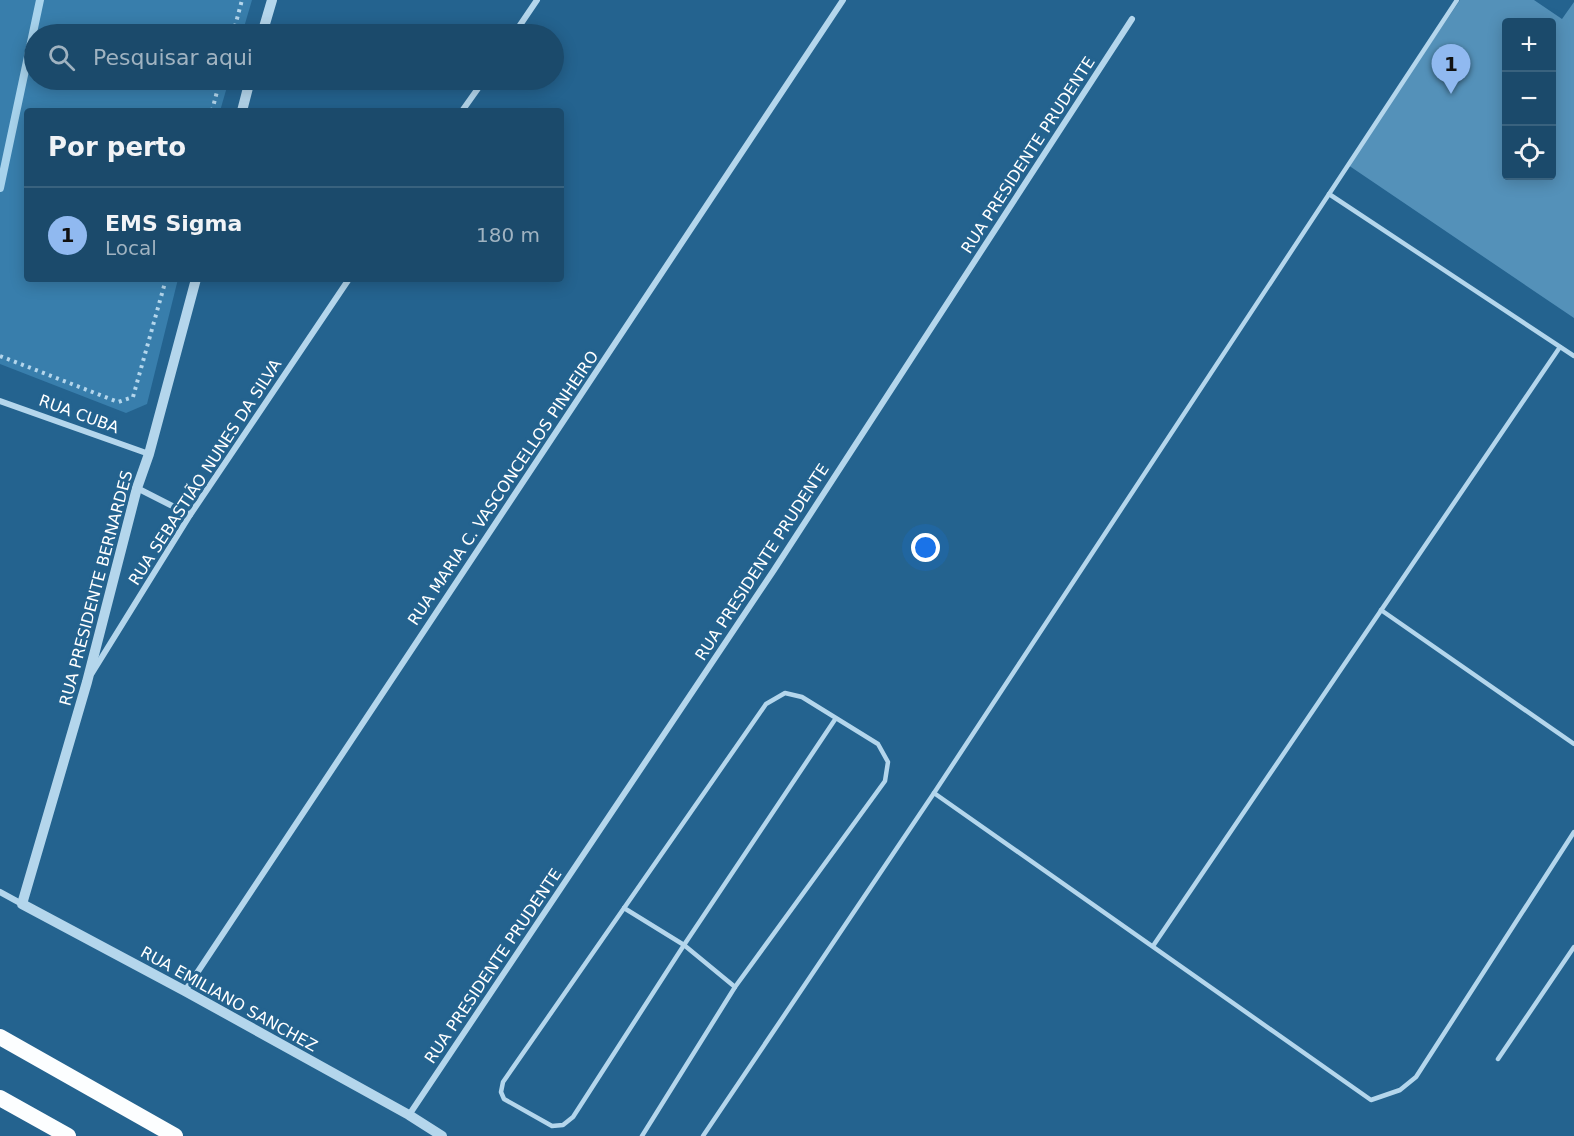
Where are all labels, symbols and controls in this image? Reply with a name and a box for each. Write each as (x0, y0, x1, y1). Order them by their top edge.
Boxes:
map controls (1502, 18, 1556, 180)
button: + (1502, 18, 1556, 72)
search box (24, 24, 564, 90)
icon: search (45, 41, 78, 74)
pin: 1 (1432, 44, 1470, 94)
text: Pesquisar aqui (93, 45, 253, 70)
street label: RUA PRESIDENTE PRUDENTE (957, 53, 1099, 257)
button: − (1502, 72, 1556, 126)
button: locate (1502, 126, 1556, 180)
text: Por perto (48, 132, 186, 162)
text: EMS Sigma (105, 211, 242, 236)
text: 1 (61, 223, 74, 247)
text: 180 m (476, 223, 540, 247)
text: Local (105, 236, 157, 260)
street label: RUA MARIA C. VASCONCELLOS PINHEIRO (404, 347, 602, 629)
street label: RUA SEBASTIÃO NUNES DA SILVA (125, 355, 285, 589)
street label: RUA CUBA (36, 391, 122, 437)
street label: RUA PRESIDENTE PRUDENTE (691, 460, 833, 664)
street label: RUA PRESIDENTE BERNARDES (55, 468, 137, 708)
your location (911, 533, 940, 562)
street label: RUA PRESIDENTE PRUDENTE (421, 865, 565, 1067)
street label: RUA EMILIANO SANCHEZ (137, 942, 321, 1056)

